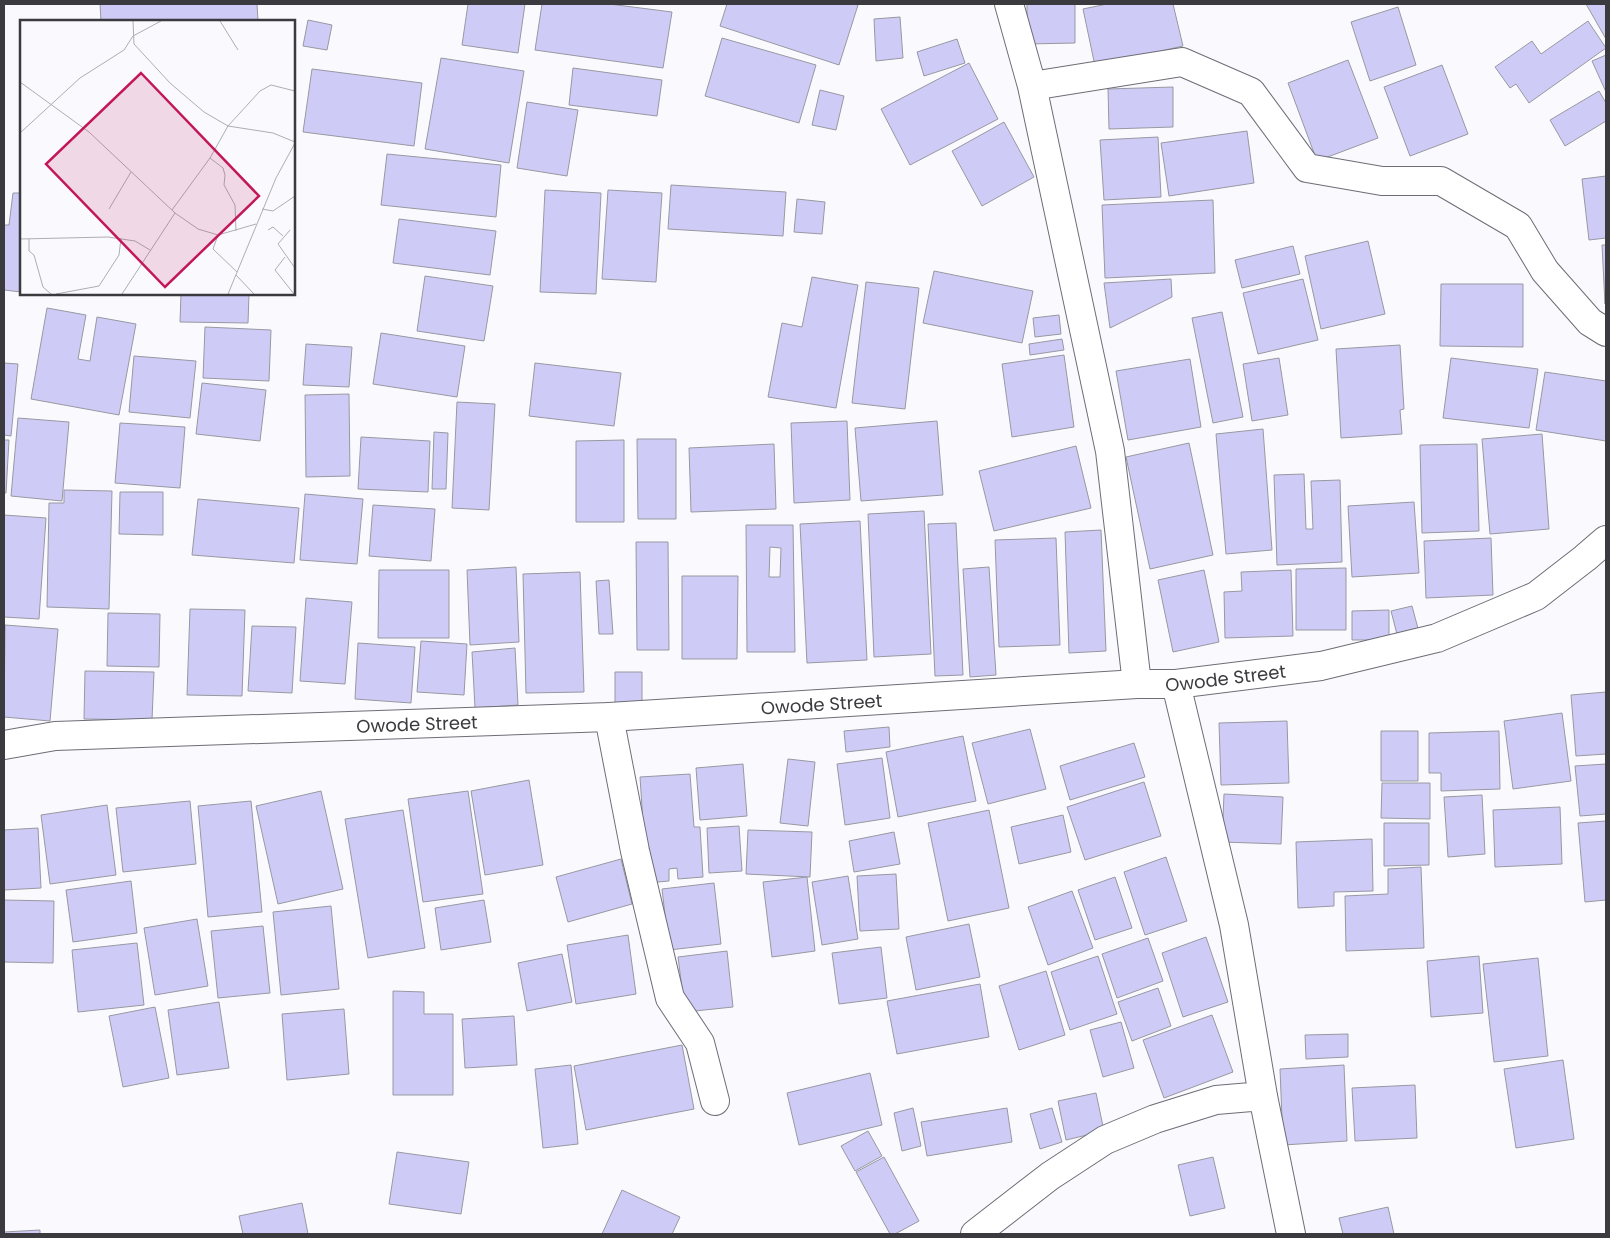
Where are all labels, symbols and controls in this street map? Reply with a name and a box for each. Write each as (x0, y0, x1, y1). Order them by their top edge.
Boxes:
inset map (20, 20, 295, 295)
street label: Owode Street (1165, 658, 1287, 697)
street label: Owode Street (760, 687, 883, 720)
street label: Owode Street (356, 709, 478, 738)

